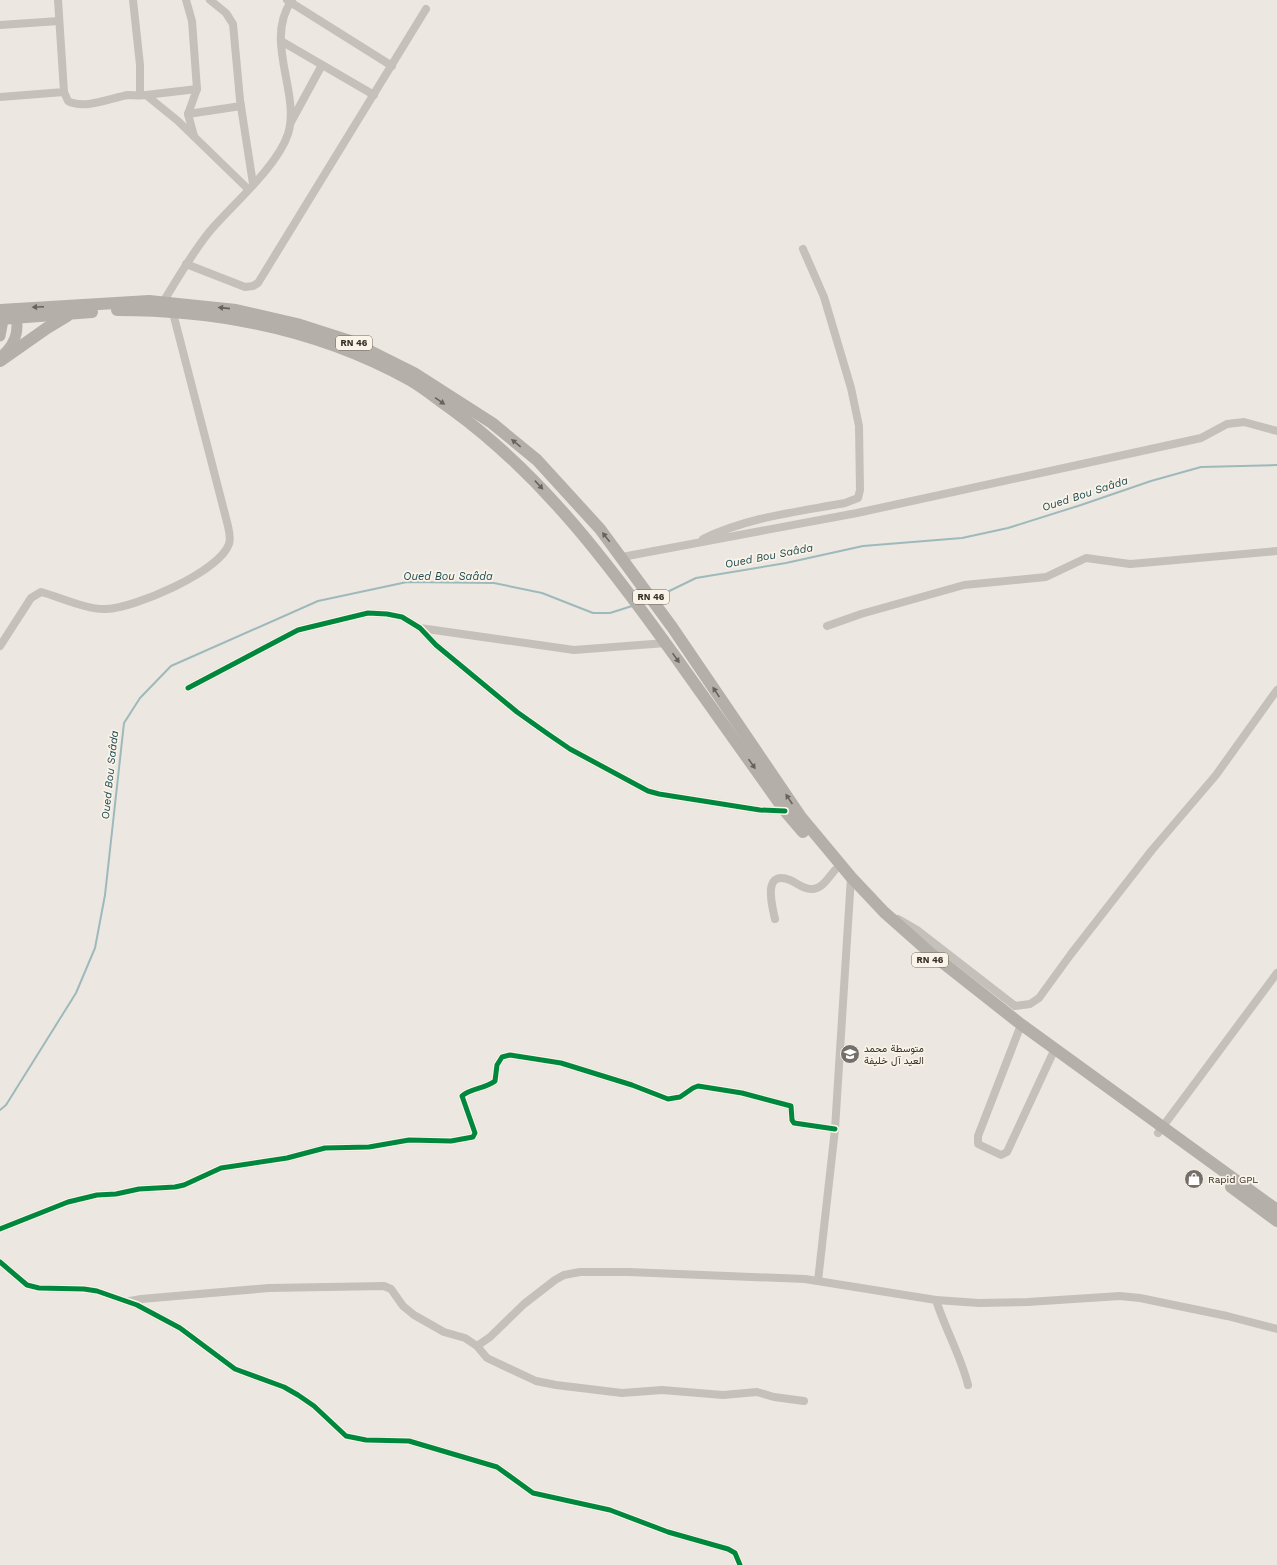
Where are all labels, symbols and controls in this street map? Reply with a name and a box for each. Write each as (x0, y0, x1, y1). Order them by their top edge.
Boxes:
one-way arrow (31, 304, 44, 310)
one-way arrow (218, 305, 230, 312)
road number: RN 46 (336, 336, 372, 350)
one-way arrow (435, 397, 446, 405)
one-way arrow (511, 439, 521, 448)
water label: Oued Bou Saâda (1040, 474, 1130, 514)
one-way arrow (534, 480, 544, 490)
one-way arrow (602, 531, 610, 542)
water label: Oued Bou Saâda (724, 541, 814, 571)
water label: Oued Bou Saâda (403, 570, 493, 583)
road number: RN 46 (633, 590, 669, 604)
one-way arrow (672, 653, 680, 663)
one-way arrow (712, 687, 720, 697)
water label: Oued Bou Saâda (99, 730, 121, 820)
one-way arrow (748, 759, 756, 769)
one-way arrow (785, 794, 793, 805)
road number: RN 46 (912, 953, 948, 967)
school or university icon: متوسطة محمد العيد آل خليفة (839, 1043, 861, 1065)
place label: متوسطة محمد العيد آل خليفة (864, 1043, 924, 1067)
shop icon: Rapid GPL (1183, 1168, 1205, 1190)
place label: Rapid GPL (1208, 1174, 1258, 1185)

